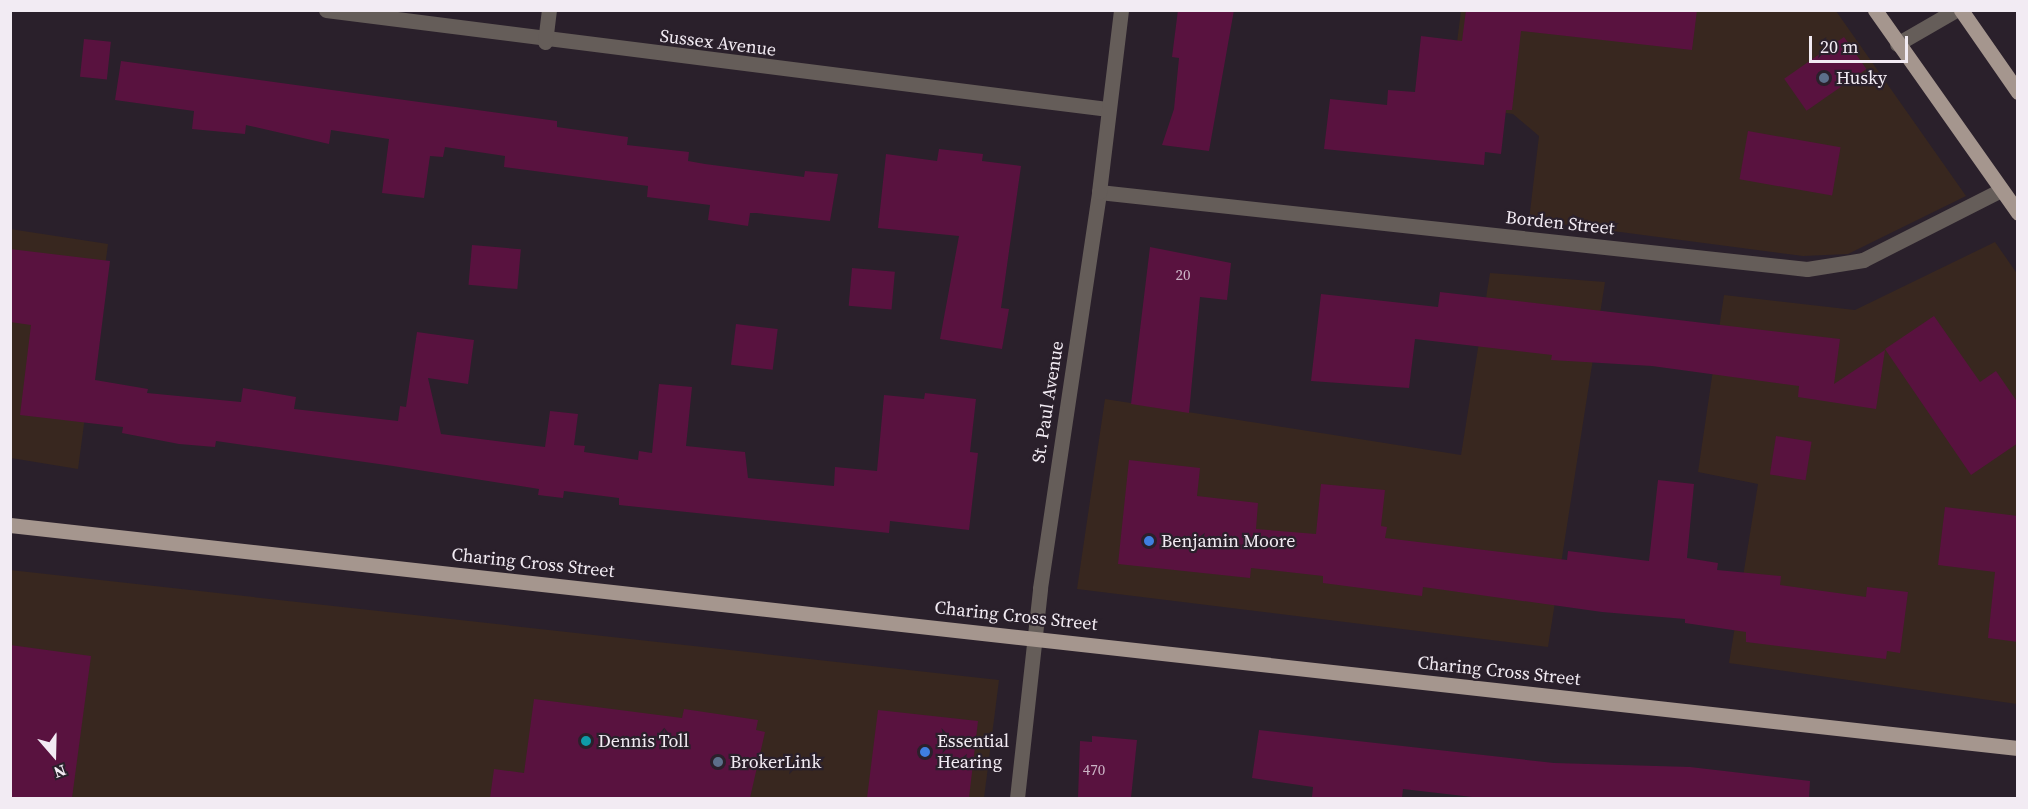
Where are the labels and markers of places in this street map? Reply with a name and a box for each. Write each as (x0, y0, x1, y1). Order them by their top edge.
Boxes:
place label: Husky (1836, 67, 1887, 89)
marker: Husky (1817, 71, 1831, 85)
place label: Benjamin Moore (1161, 530, 1295, 552)
marker: Benjamin Moore (1142, 534, 1156, 548)
place label: Dennis Toll (598, 730, 689, 752)
place label: Essential Hearing (937, 731, 1009, 774)
marker: Dennis Toll (579, 734, 593, 748)
marker: Essential Hearing (918, 745, 932, 759)
place label: BrokerLink (730, 751, 821, 773)
marker: BrokerLink (711, 755, 725, 769)

